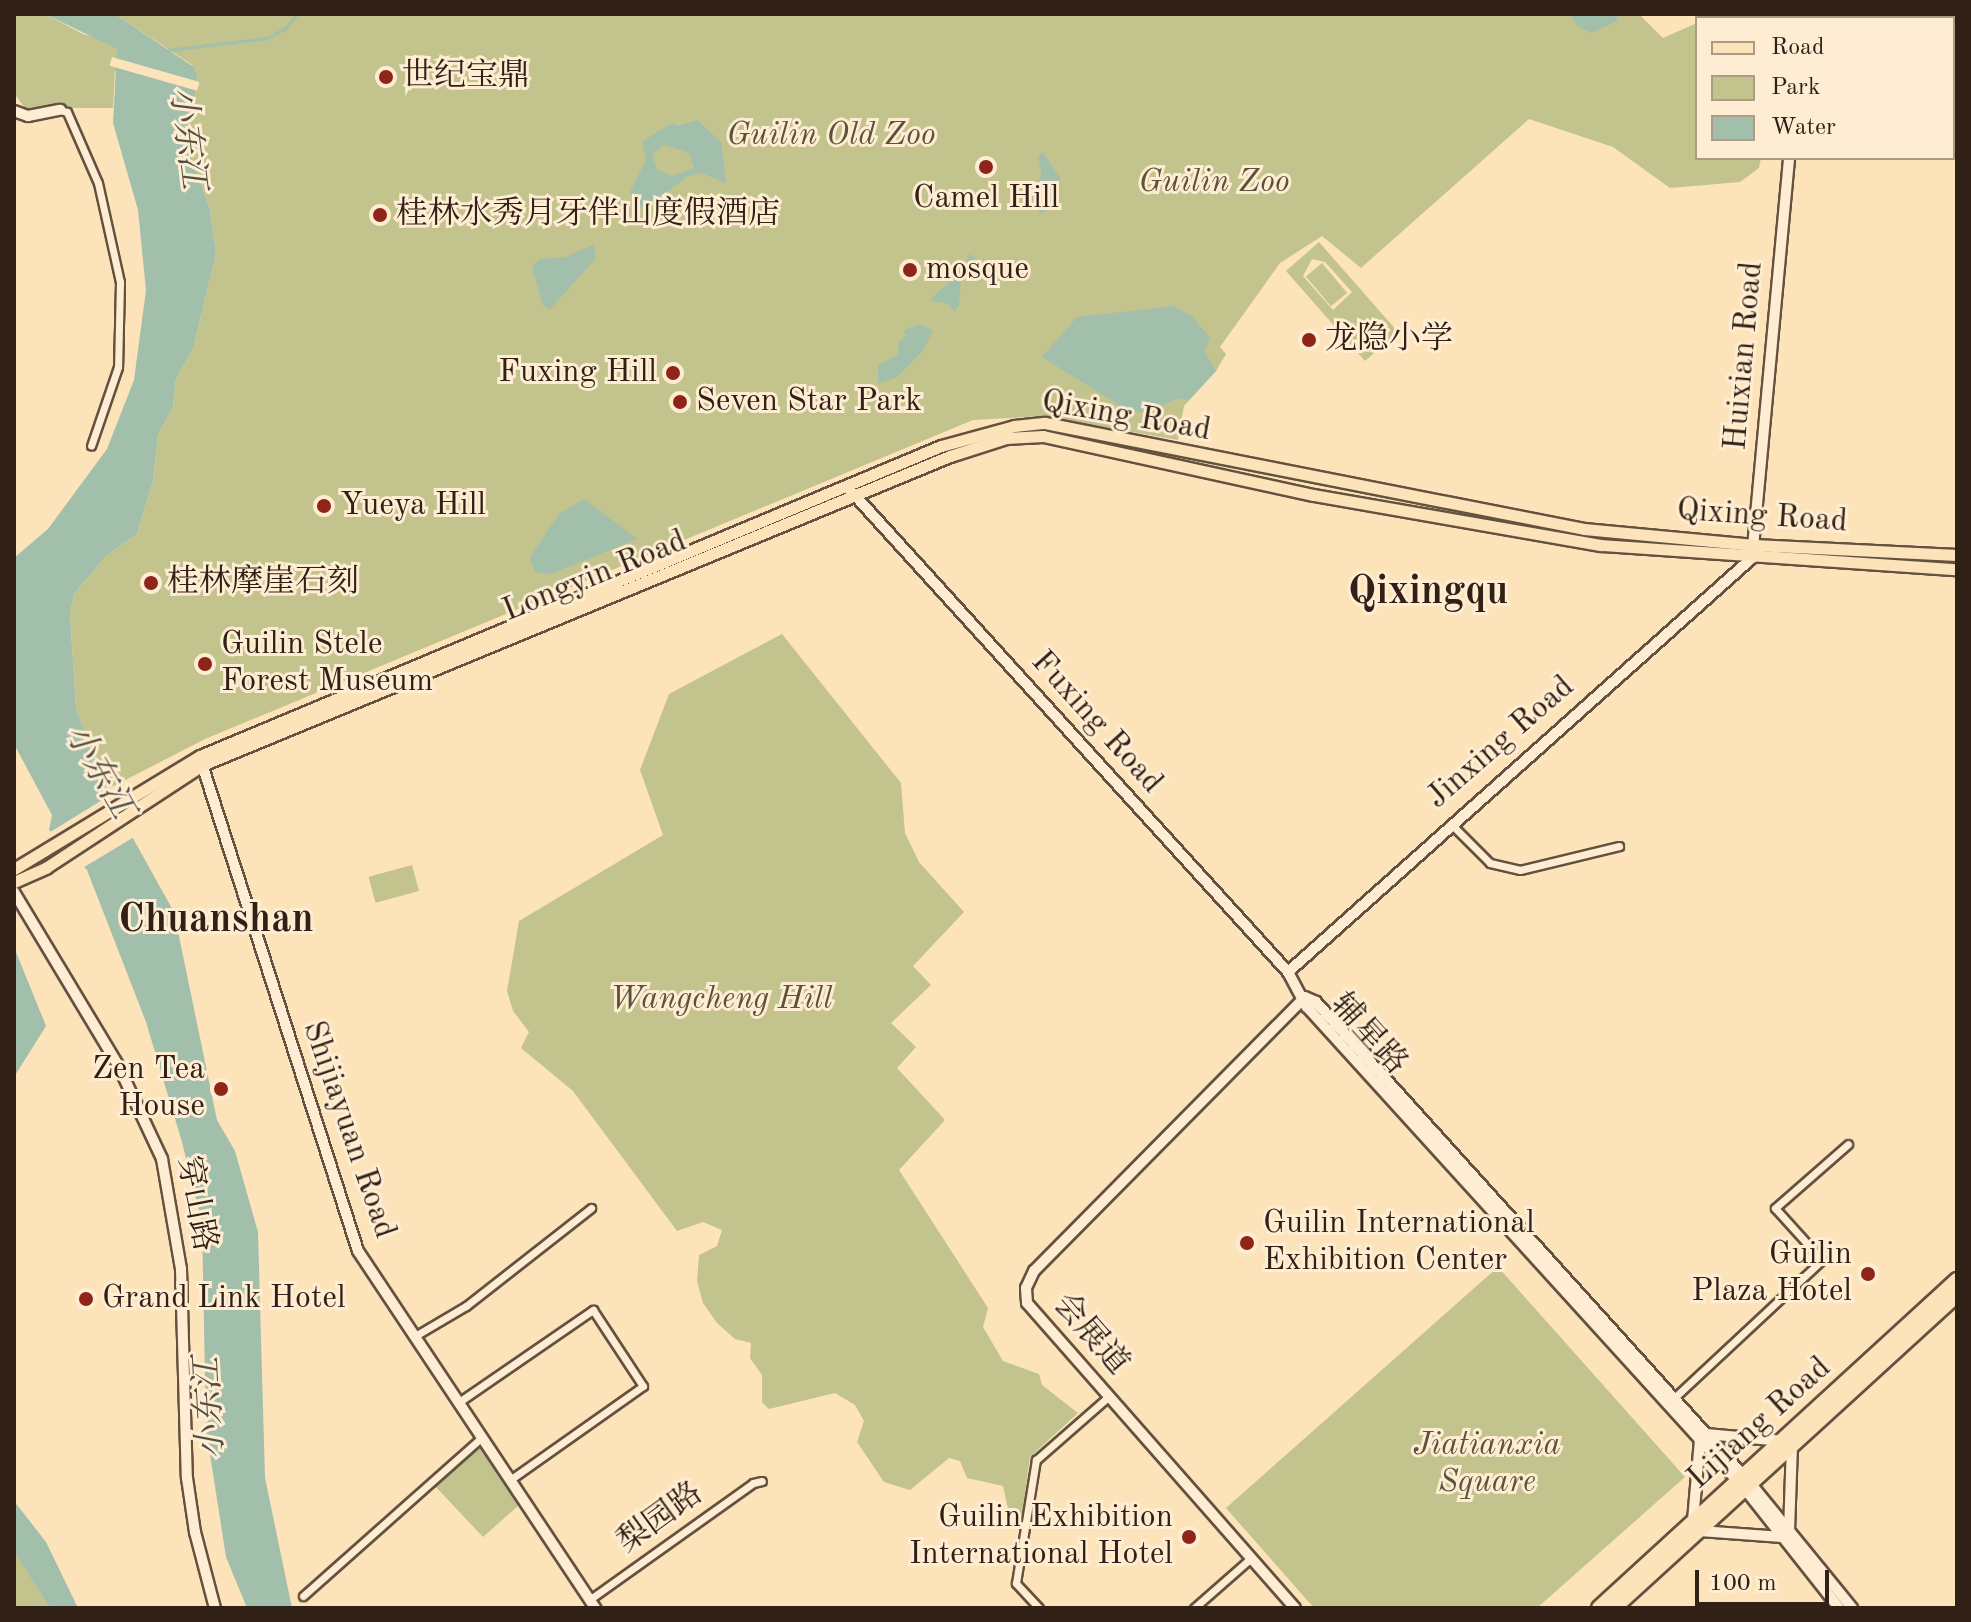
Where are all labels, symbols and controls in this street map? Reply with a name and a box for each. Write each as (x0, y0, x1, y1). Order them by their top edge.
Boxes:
legend (1695, 16, 1955, 160)
text: Road (1771, 36, 1824, 60)
place label: 世纪宝鼎 (402, 58, 530, 96)
marker: 世纪宝鼎 (377, 68, 395, 86)
text: Park (1771, 76, 1820, 100)
water label: 小东江 (160, 85, 212, 191)
text: Water (1771, 116, 1836, 140)
park label: Guilin Old Zoo (726, 117, 936, 155)
marker: Camel Hill (977, 158, 995, 176)
park label: Guilin Zoo (1138, 164, 1290, 202)
place label: Camel Hill (913, 180, 1059, 218)
place label: 桂林水秀月牙伴山度假酒店 (396, 196, 780, 234)
marker: 桂林水秀月牙伴山度假酒店 (371, 206, 389, 224)
place label: mosque (926, 251, 1029, 289)
street label: Huixian Road (1718, 260, 1772, 452)
marker: mosque (901, 261, 919, 279)
place label: 龙隐小学 (1325, 321, 1453, 359)
marker: 龙隐小学 (1300, 331, 1318, 349)
place label: Fuxing Hill (498, 354, 657, 392)
marker: Fuxing Hill (664, 364, 682, 382)
place label: Seven Star Park (696, 383, 922, 421)
street label: Qixing Road (1038, 383, 1214, 451)
marker: Seven Star Park (671, 393, 689, 411)
place label: Yueya Hill (340, 487, 486, 525)
street label: Qixing Road (1675, 492, 1849, 542)
marker: Yueya Hill (315, 497, 333, 515)
street label: Longyin Road (497, 523, 693, 631)
place label: 桂林摩崖石刻 (167, 564, 359, 602)
district label: Qixingqu (1348, 569, 1508, 617)
marker: 桂林摩崖石刻 (142, 574, 160, 592)
place label: Guilin Stele Forest Museum (221, 627, 433, 702)
street label: Fuxing Road (1022, 644, 1170, 802)
marker: Guilin Stele Forest Museum (196, 655, 214, 673)
street label: Jinxing Road (1419, 668, 1583, 818)
water label: 小东江 (55, 718, 141, 826)
district label: Chuanshan (118, 897, 314, 945)
park label: Wangcheng Hill (609, 981, 833, 1019)
street label: 辅星路 (1322, 986, 1414, 1084)
street label: Shijiayuan Road (293, 1016, 403, 1244)
place label: Zen Tea House (92, 1052, 205, 1127)
marker: Zen Tea House (212, 1080, 230, 1098)
street label: 穿山路 (167, 1153, 223, 1255)
place label: Guilin International Exhibition Center (1263, 1206, 1535, 1281)
marker: Guilin International Exhibition Center (1238, 1234, 1256, 1252)
place label: Guilin Plaza Hotel (1691, 1237, 1852, 1312)
marker: Guilin Plaza Hotel (1859, 1265, 1877, 1283)
place label: Grand Link Hotel (102, 1280, 346, 1318)
street label: 会展道 (1044, 1286, 1136, 1384)
marker: Grand Link Hotel (77, 1290, 95, 1308)
street label: Lijiang Road (1680, 1350, 1840, 1498)
water label: 小东江 (188, 1356, 234, 1460)
park label: Jiatianxia Square (1413, 1428, 1561, 1503)
street label: 梨园路 (611, 1475, 711, 1563)
place label: Guilin Exhibition International Hotel (909, 1500, 1173, 1575)
marker: Guilin Exhibition International Hotel (1180, 1528, 1198, 1546)
scale bar (1699, 1554, 1833, 1604)
text: 100 m (1709, 1572, 1777, 1596)

